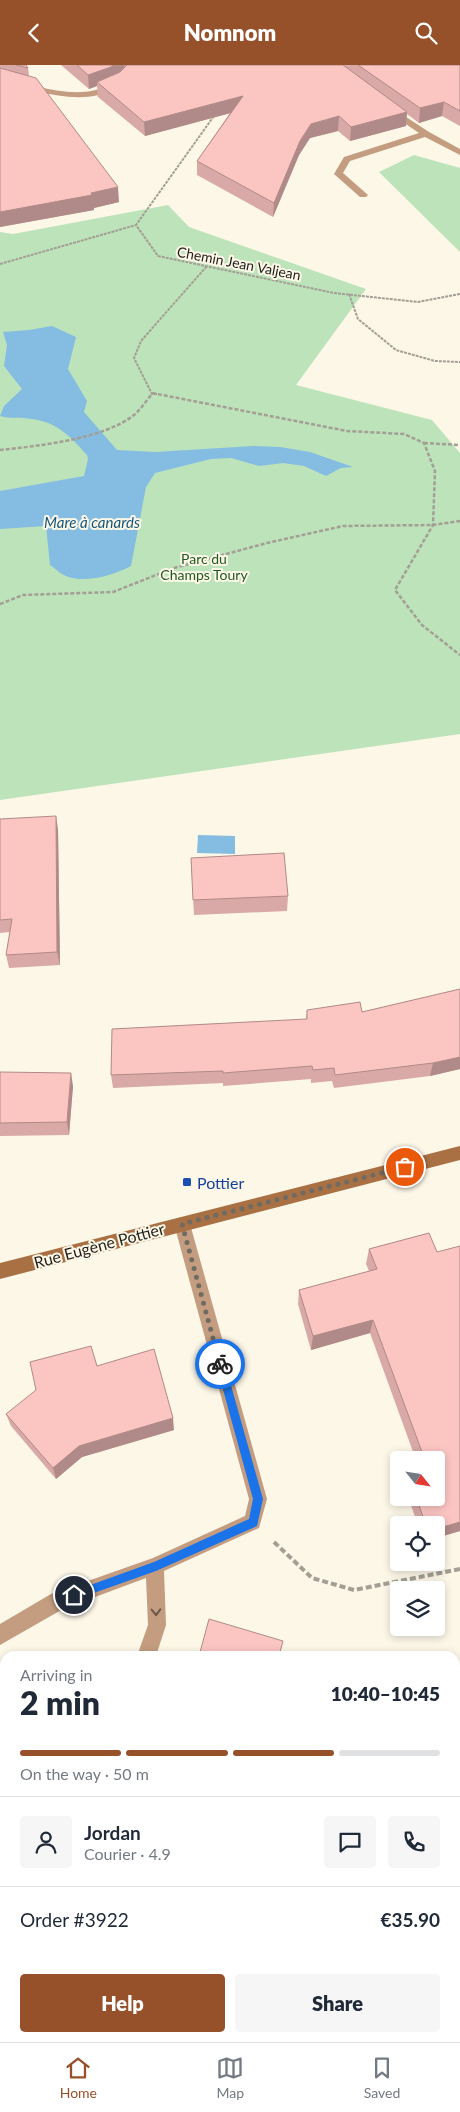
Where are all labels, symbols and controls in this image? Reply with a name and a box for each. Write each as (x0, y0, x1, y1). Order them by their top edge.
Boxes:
icon: back (20, 19, 48, 47)
text: Nomnom (184, 19, 276, 46)
icon: search (412, 19, 440, 47)
street label: Chemin Jean Valjean (176, 243, 302, 283)
water label: Mare à canards (44, 513, 140, 531)
park label: Parc du Champs Toury (160, 550, 248, 583)
pin (384, 1146, 426, 1188)
icon: bag (391, 1153, 419, 1181)
place label: Pottier (197, 1173, 244, 1192)
marker: Pottier (181, 1176, 193, 1188)
street label: Rue Eugène Pottier (32, 1218, 167, 1272)
courier (195, 1339, 245, 1389)
icon: bike (206, 1350, 234, 1378)
north arrow (390, 1451, 445, 1506)
map controls (390, 1451, 445, 1636)
button: locate (390, 1516, 445, 1571)
pin (53, 1574, 95, 1616)
icon: home (60, 1581, 88, 1609)
button: layers (390, 1581, 445, 1636)
one-way arrow (151, 1608, 161, 1616)
text: Arriving in (20, 1665, 93, 1684)
text: 10:40–10:45 (331, 1682, 440, 1705)
text: 2 min (20, 1683, 100, 1722)
text: On the way · 50 m (20, 1764, 149, 1783)
button: person (20, 1816, 72, 1868)
button: chat (324, 1816, 376, 1868)
button: phone (388, 1816, 440, 1868)
text: Jordan (84, 1821, 141, 1844)
text: Courier · 4.9 (84, 1844, 171, 1863)
text: Order #3922 (20, 1908, 129, 1931)
text: €35.90 (380, 1908, 440, 1931)
button: Help (20, 1974, 225, 2032)
button: Share (235, 1974, 440, 2032)
tab: Home (60, 2054, 97, 2101)
tab: Map (216, 2054, 244, 2101)
tab: Saved (364, 2054, 400, 2101)

